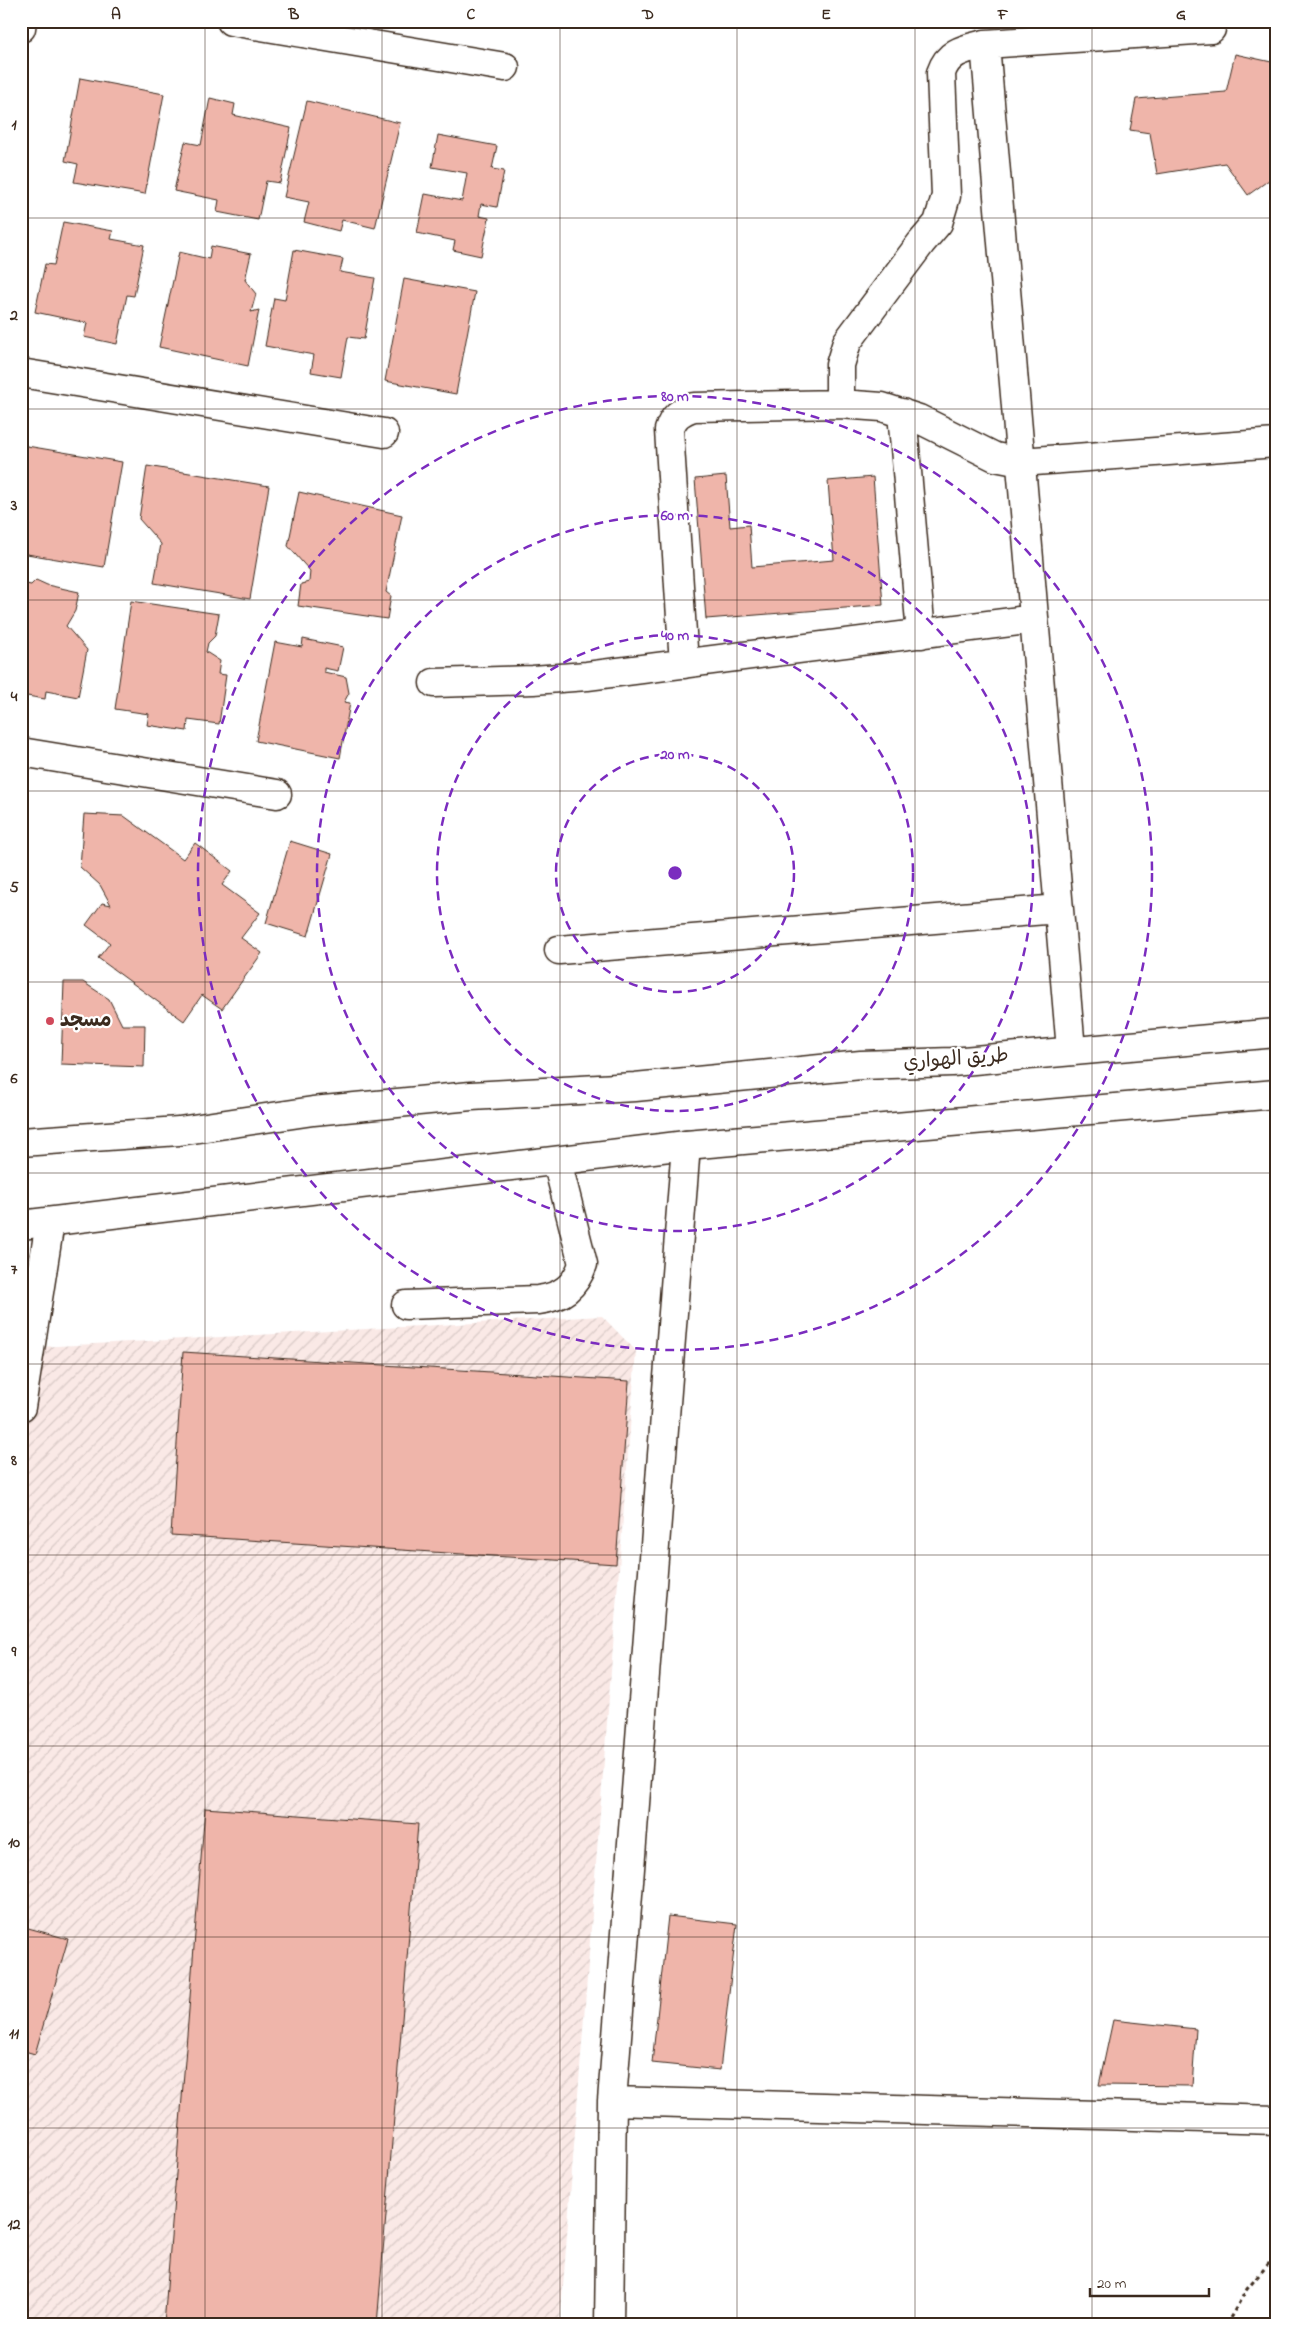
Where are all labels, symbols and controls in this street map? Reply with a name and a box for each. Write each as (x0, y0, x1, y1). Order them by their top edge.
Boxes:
text: A (111, 3, 121, 27)
text: B (288, 3, 300, 27)
text: C (467, 3, 476, 27)
text: D (641, 3, 654, 27)
text: E (821, 3, 831, 27)
text: F (997, 3, 1009, 27)
text: G (1176, 3, 1186, 27)
text: 1 (11, 113, 17, 137)
text: 2 (9, 304, 18, 328)
text: 80 m (660, 386, 689, 408)
text: 3 (10, 494, 18, 518)
text: 60 m (660, 505, 690, 527)
text: 40 m (660, 625, 689, 647)
text: 4 (10, 685, 18, 709)
text: 20 m (659, 744, 690, 766)
centre of rings (666, 864, 684, 882)
text: 5 (9, 876, 19, 900)
place label: مسجد (60, 1007, 111, 1036)
marker: مسجد (44, 1015, 56, 1027)
street label: طريق الهواري (902, 1042, 1010, 1078)
text: 6 (9, 1067, 18, 1091)
text: 7 (11, 1258, 18, 1282)
text: 8 (10, 1449, 17, 1473)
text: 9 (11, 1640, 17, 1664)
text: 10 (8, 1831, 20, 1855)
text: 11 (9, 2022, 20, 2046)
text: 12 (7, 2213, 21, 2237)
scale bar (1090, 2266, 1208, 2298)
text: 20 m (1097, 2273, 1127, 2295)

